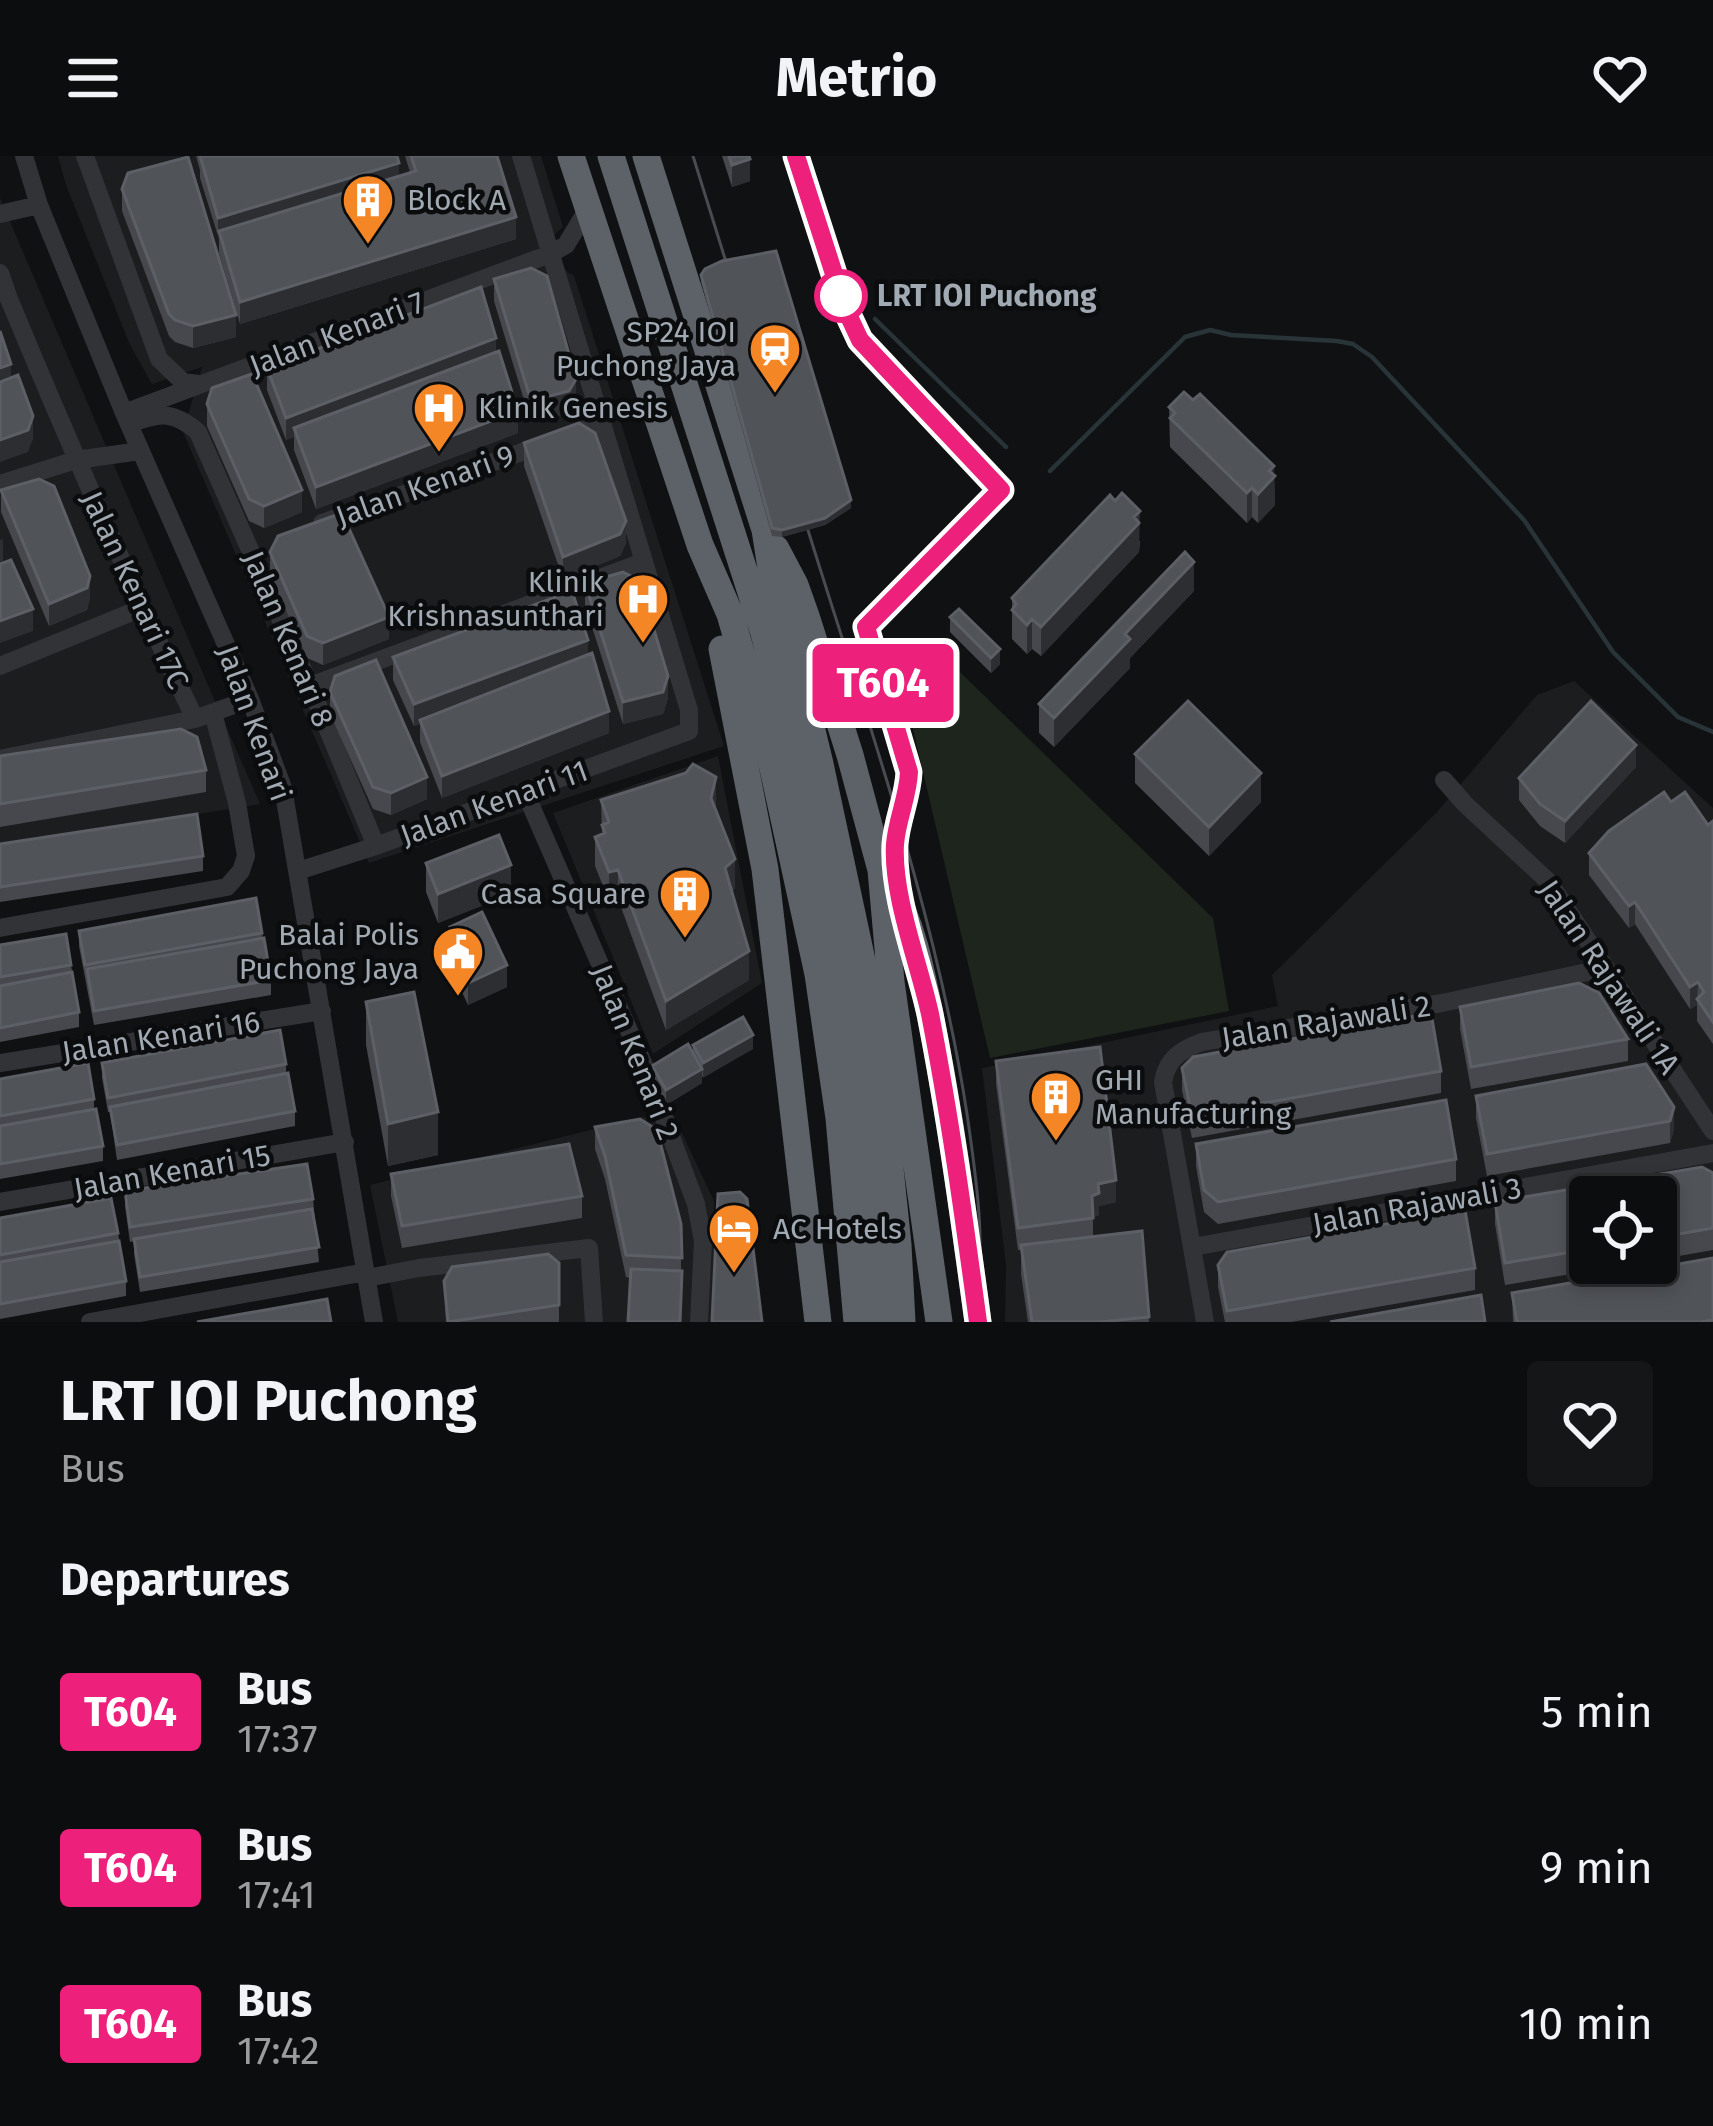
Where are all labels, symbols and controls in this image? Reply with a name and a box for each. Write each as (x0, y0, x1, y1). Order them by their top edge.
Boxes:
icon: menu (60, 45, 126, 111)
icon: heart (1587, 45, 1653, 111)
text: Metrio (776, 46, 937, 110)
building icon: Block A (340, 172, 396, 246)
place label: Block A (407, 182, 507, 218)
marker: LRT IOI Puchong (816, 271, 866, 321)
place label: LRT IOI Puchong (877, 278, 1097, 314)
street label: Jalan Kenari 7 (244, 284, 430, 384)
place label: SP24 IOI Puchong Jaya (556, 314, 736, 384)
station icon: SP24 IOI Puchong Jaya (747, 321, 803, 395)
hospital icon: Klinik Genesis (411, 380, 467, 454)
place label: Klinik Genesis (478, 390, 668, 426)
street label: Jalan Kenari 9 (331, 437, 519, 535)
street label: Jalan Kenari 17C (73, 485, 197, 695)
street label: Jalan Kenari 8 (235, 546, 341, 732)
place label: Klinik Krishnasunthari (387, 564, 605, 634)
hospital icon: Klinik Krishnasunthari (615, 571, 671, 645)
street label: Jalan Kenari (209, 640, 299, 806)
line badge: T604 (799, 644, 967, 722)
text: T604 (837, 658, 930, 708)
street label: Jalan Kenari 11 (395, 752, 593, 854)
building icon: Casa Square (657, 866, 713, 940)
street label: Jalan Rajawali 1A (1531, 873, 1688, 1082)
place label: Casa Square (480, 876, 646, 912)
place label: Balai Polis Puchong Jaya (239, 917, 419, 987)
public building icon: Balai Polis Puchong Jaya (430, 924, 486, 998)
street label: Jalan Kenari 2 (583, 959, 687, 1145)
street label: Jalan Rajawali 2 (1219, 988, 1433, 1056)
street label: Jalan Kenari 16 (59, 1004, 263, 1070)
place label: GHI Manufacturing (1095, 1062, 1292, 1132)
building icon: GHI Manufacturing (1028, 1069, 1084, 1143)
street label: Jalan Kenari 15 (71, 1137, 273, 1207)
street label: Jalan Rajawali 3 (1310, 1170, 1524, 1242)
map controls (1569, 1176, 1677, 1284)
button: locate (1569, 1176, 1677, 1284)
hotel icon: AC Hotels (706, 1201, 762, 1275)
place label: AC Hotels (773, 1211, 902, 1247)
button: heart (1527, 1361, 1653, 1487)
text: LRT IOI Puchong (60, 1367, 477, 1435)
text: Bus (60, 1446, 125, 1492)
text: Departures (60, 1553, 290, 1607)
text: Bus (237, 1662, 312, 1716)
text: 5 min (1541, 1685, 1653, 1739)
text: T604 (84, 1687, 177, 1737)
text: 17:37 (237, 1716, 318, 1762)
text: Bus (237, 1818, 312, 1872)
text: 9 min (1540, 1841, 1653, 1895)
text: T604 (84, 1843, 177, 1893)
text: 17:41 (237, 1872, 316, 1918)
text: Bus (237, 1974, 312, 2028)
text: 10 min (1519, 1997, 1653, 2051)
text: T604 (84, 1999, 177, 2049)
text: 17:42 (237, 2028, 320, 2074)

